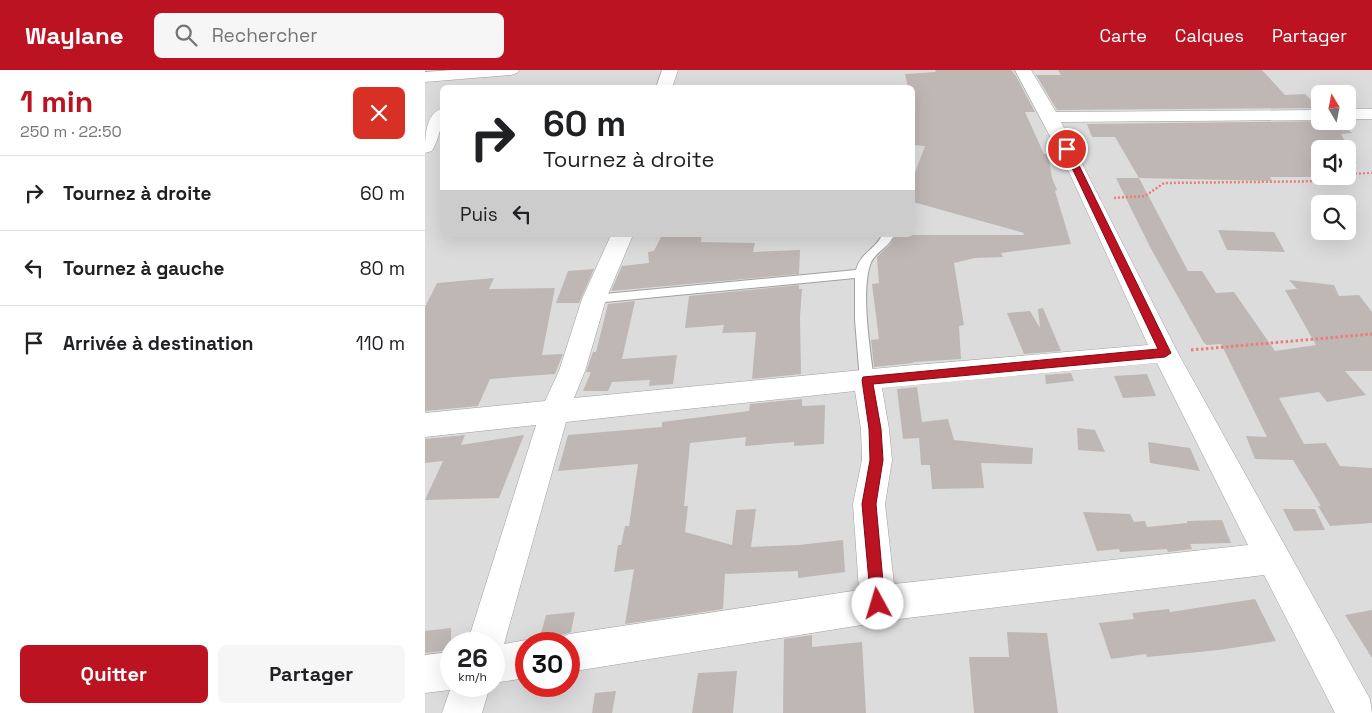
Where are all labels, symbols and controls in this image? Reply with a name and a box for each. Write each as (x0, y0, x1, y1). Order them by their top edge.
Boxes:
search box (154, 13, 504, 58)
text: Waylane (25, 20, 124, 51)
icon: search (172, 21, 200, 49)
text: Rechercher (212, 23, 317, 48)
text: Carte (1100, 24, 1147, 47)
text: Calques (1175, 24, 1244, 47)
text: Partager (1272, 24, 1347, 47)
text: 1 min (20, 82, 93, 121)
north arrow (1311, 85, 1356, 130)
map controls (1311, 85, 1356, 240)
button: close (353, 87, 405, 139)
text: 60 m (543, 102, 626, 146)
icon: right (460, 105, 525, 170)
text: 250 m · 22:50 (20, 121, 122, 142)
pin (1046, 128, 1088, 170)
icon: arrive (1053, 135, 1081, 163)
button: sound (1311, 140, 1356, 185)
text: Tournez à droite (543, 145, 714, 173)
icon: right (20, 179, 48, 207)
text: Tournez à droite (63, 181, 212, 206)
text: 60 m (360, 181, 405, 206)
button: search (1311, 195, 1356, 240)
icon: left (508, 200, 536, 228)
text: Puis (460, 202, 498, 227)
icon: left (20, 254, 48, 282)
text: Tournez à gauche (63, 256, 225, 281)
text: 80 m (360, 256, 405, 281)
icon: arrive (20, 329, 48, 357)
text: Arrivée à destination (63, 331, 253, 356)
text: 110 m (356, 331, 405, 356)
position arrow (851, 577, 903, 629)
speed limit sign: 30 (515, 632, 580, 697)
text: 26 (457, 642, 488, 674)
button: Quitter (20, 645, 208, 703)
button: Partager (218, 645, 405, 703)
text: km/h (458, 669, 487, 685)

